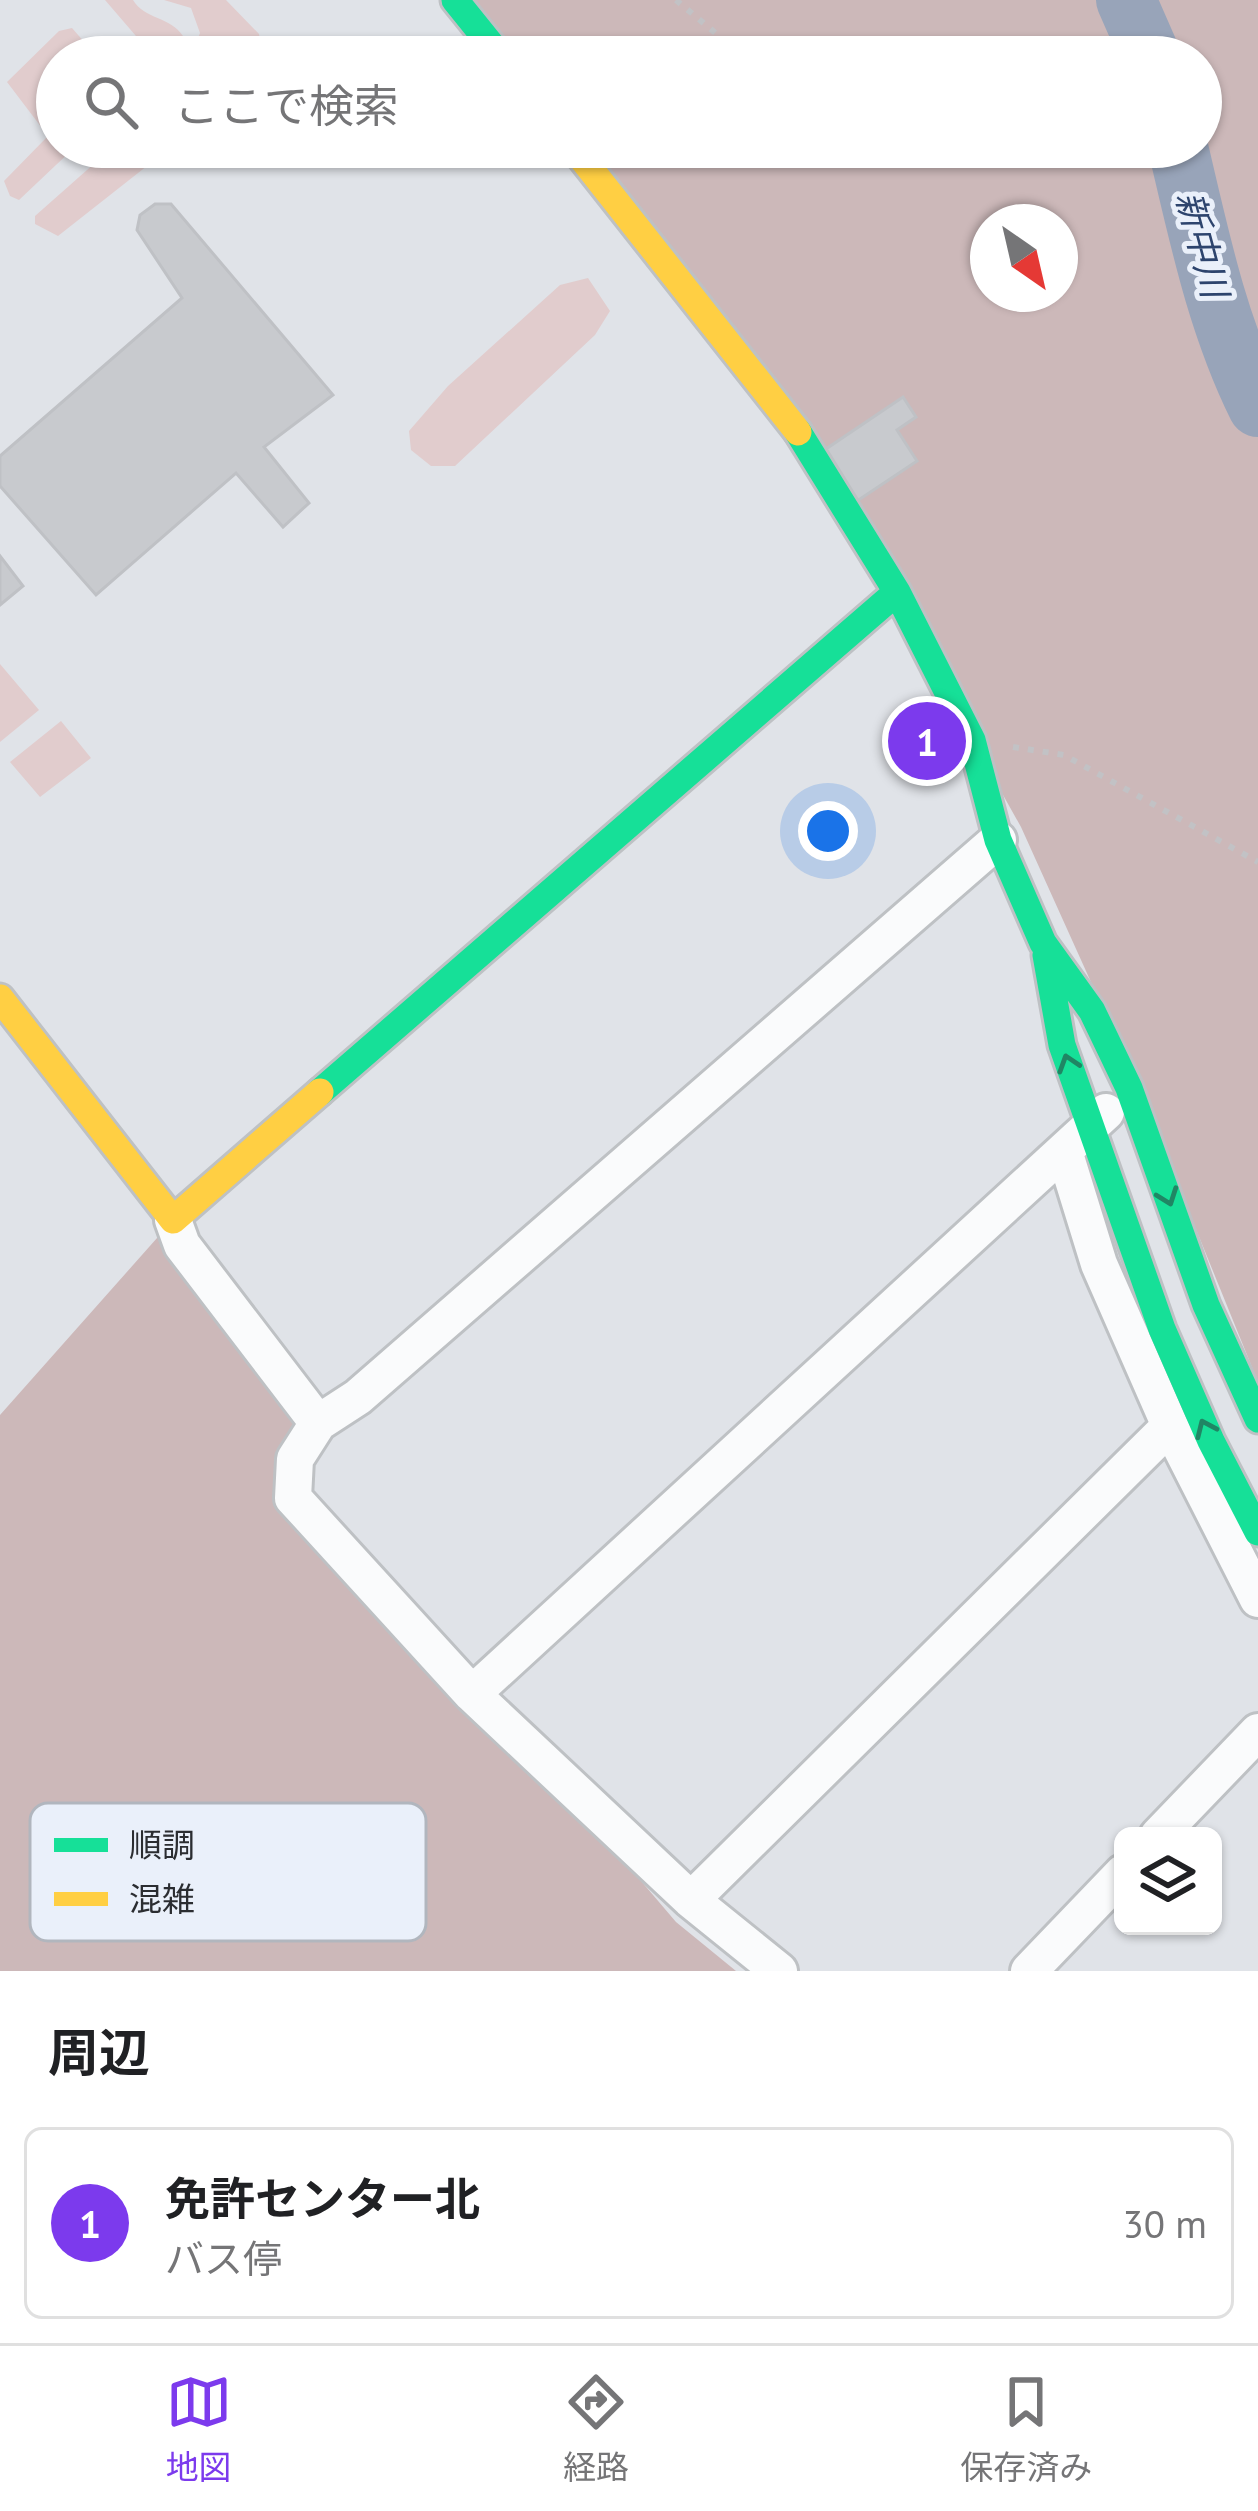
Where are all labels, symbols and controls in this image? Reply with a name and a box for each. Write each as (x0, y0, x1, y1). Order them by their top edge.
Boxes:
search box (36, 36, 1222, 168)
icon: search (78, 69, 144, 135)
text: ここで検索 (174, 76, 399, 134)
water label: 新中川 (1166, 186, 1241, 306)
north arrow (970, 204, 1078, 312)
pin: 1 (888, 696, 966, 786)
your location (798, 801, 858, 861)
one-way arrow (1057, 1053, 1082, 1074)
one-way arrow (1154, 1186, 1178, 1207)
one-way arrow (1196, 1418, 1220, 1440)
legend (30, 1803, 426, 1941)
text: 順調 (129, 1823, 195, 1866)
map controls (1114, 1827, 1222, 1935)
button: layers (1114, 1827, 1222, 1935)
text: 混雑 (129, 1877, 195, 1920)
text: 周辺 (48, 2019, 150, 2085)
text: 免許センター北 (165, 2169, 480, 2227)
text: 1 (79, 2198, 101, 2249)
text: 30 m (1122, 2198, 1207, 2249)
text: バス停 (165, 2233, 282, 2284)
tab: 地図 (166, 2369, 232, 2489)
tab: 経路 (563, 2369, 629, 2489)
tab: 保存済み (960, 2369, 1092, 2489)

